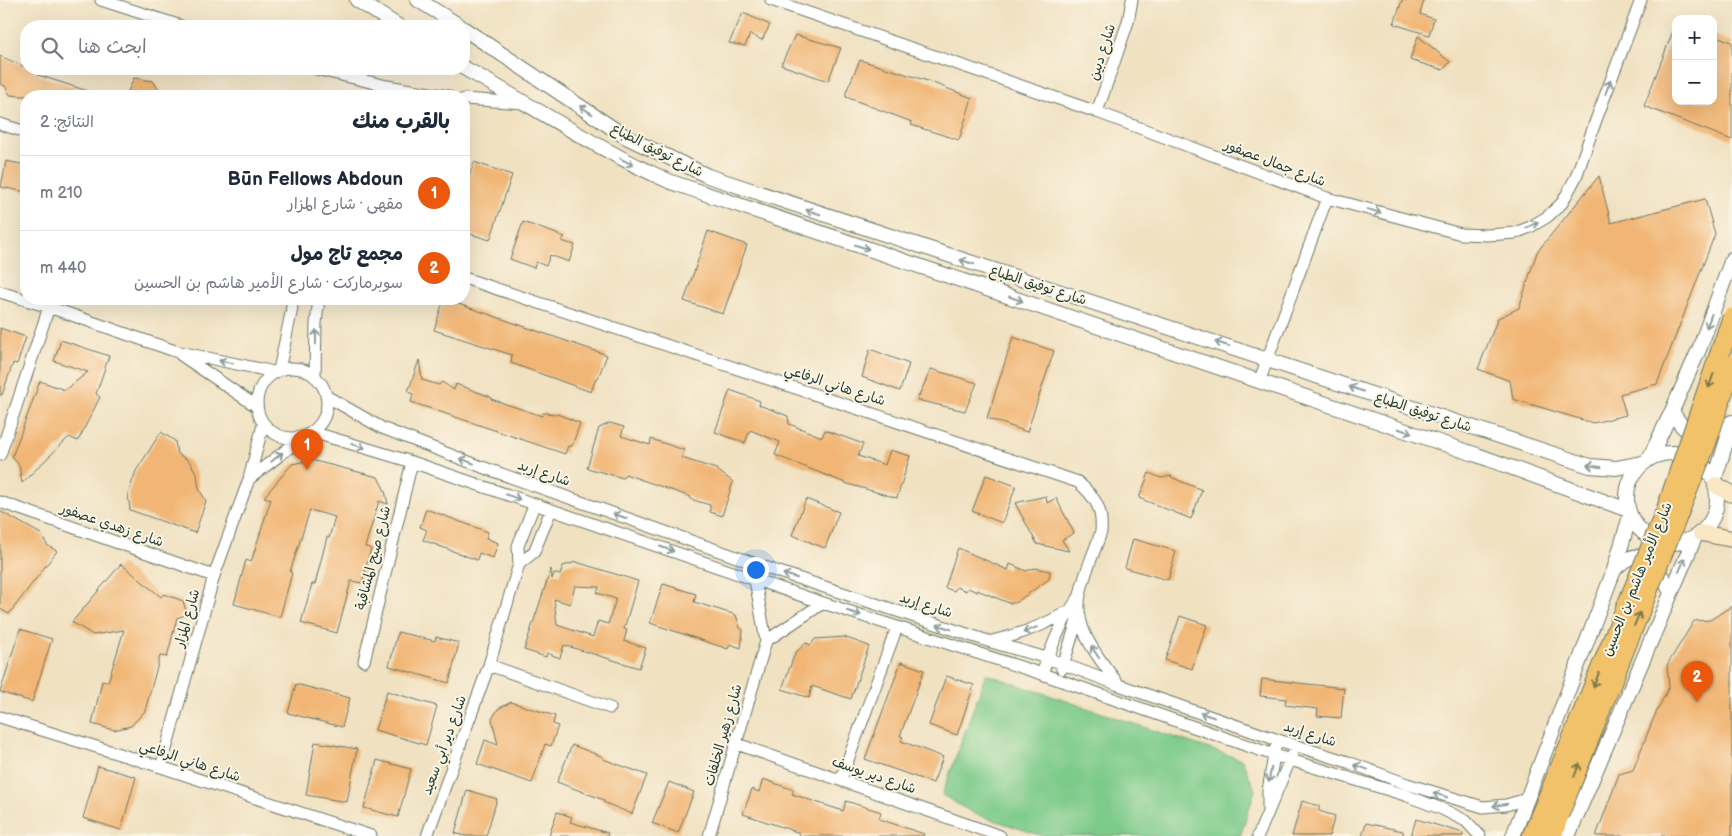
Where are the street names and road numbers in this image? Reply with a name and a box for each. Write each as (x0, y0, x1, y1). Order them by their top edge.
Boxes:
street label: شارع دبين (1085, 22, 1120, 83)
street label: شارع توفيق الطباع (607, 119, 706, 182)
street label: شارع جمال عصفور (1221, 136, 1328, 191)
street label: شارع توفيق الطباع (987, 261, 1089, 311)
street label: شارع هاني الرفاعي (781, 361, 888, 413)
street label: شارع توفيق الطباع (1372, 388, 1474, 438)
street label: شارع إربد (515, 456, 572, 491)
street label: شارع زهدي عصفور (57, 499, 166, 552)
street label: شارع الأمير هاشم بن الحسين (1597, 499, 1678, 659)
street label: شارع صبح المشاقبة (352, 504, 395, 612)
street label: شارع المزار (170, 587, 204, 650)
street label: شارع إربد (897, 589, 954, 622)
street label: شارع زهير الخلفات (700, 682, 747, 788)
street label: شارع دير أبي سعيد (418, 693, 474, 798)
street label: شارع إربد (1281, 718, 1338, 751)
street label: شارع هاني الرفاعي (136, 737, 243, 789)
street label: شارع دير يوسف (829, 753, 918, 798)

